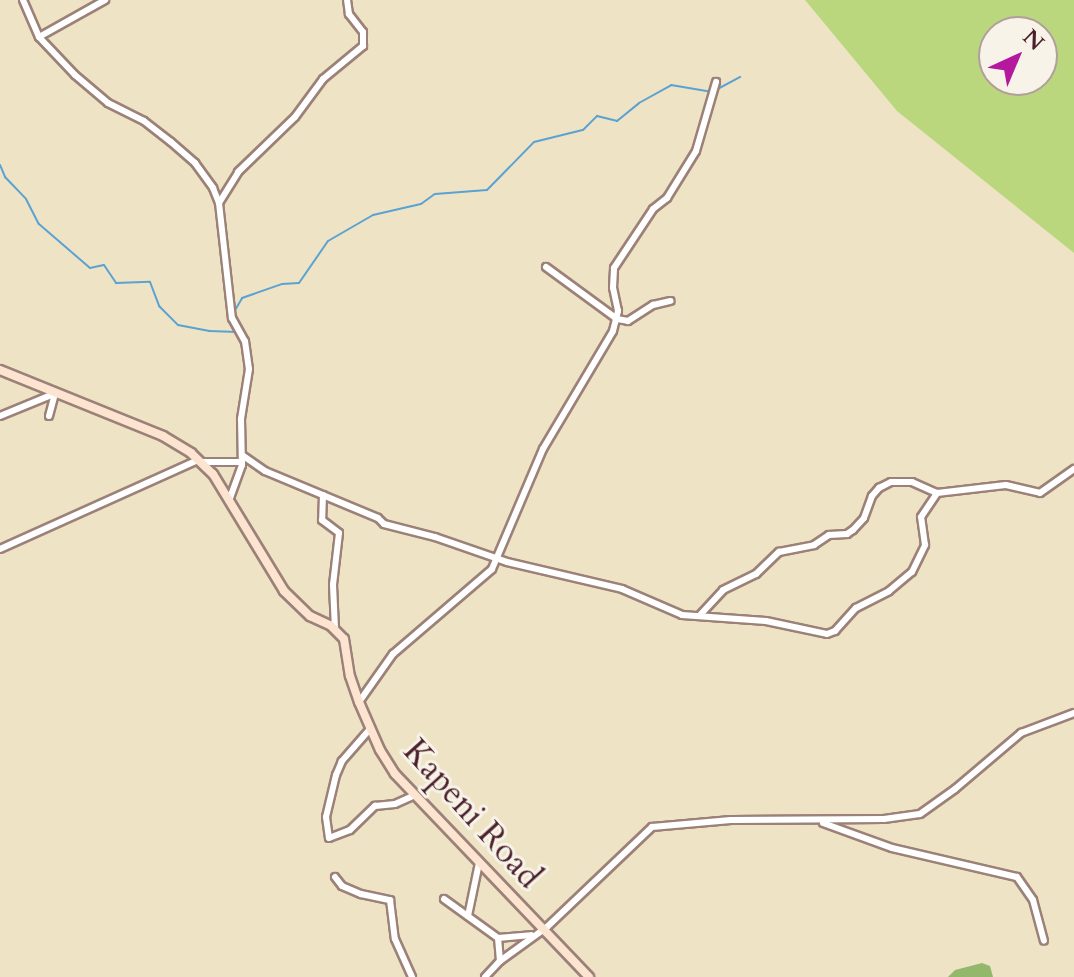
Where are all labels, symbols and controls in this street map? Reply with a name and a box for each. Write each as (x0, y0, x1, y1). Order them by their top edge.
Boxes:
north arrow (978, 16, 1058, 96)
text: N (1016, 23, 1051, 58)
street label: Kapeni Road (395, 731, 549, 897)

